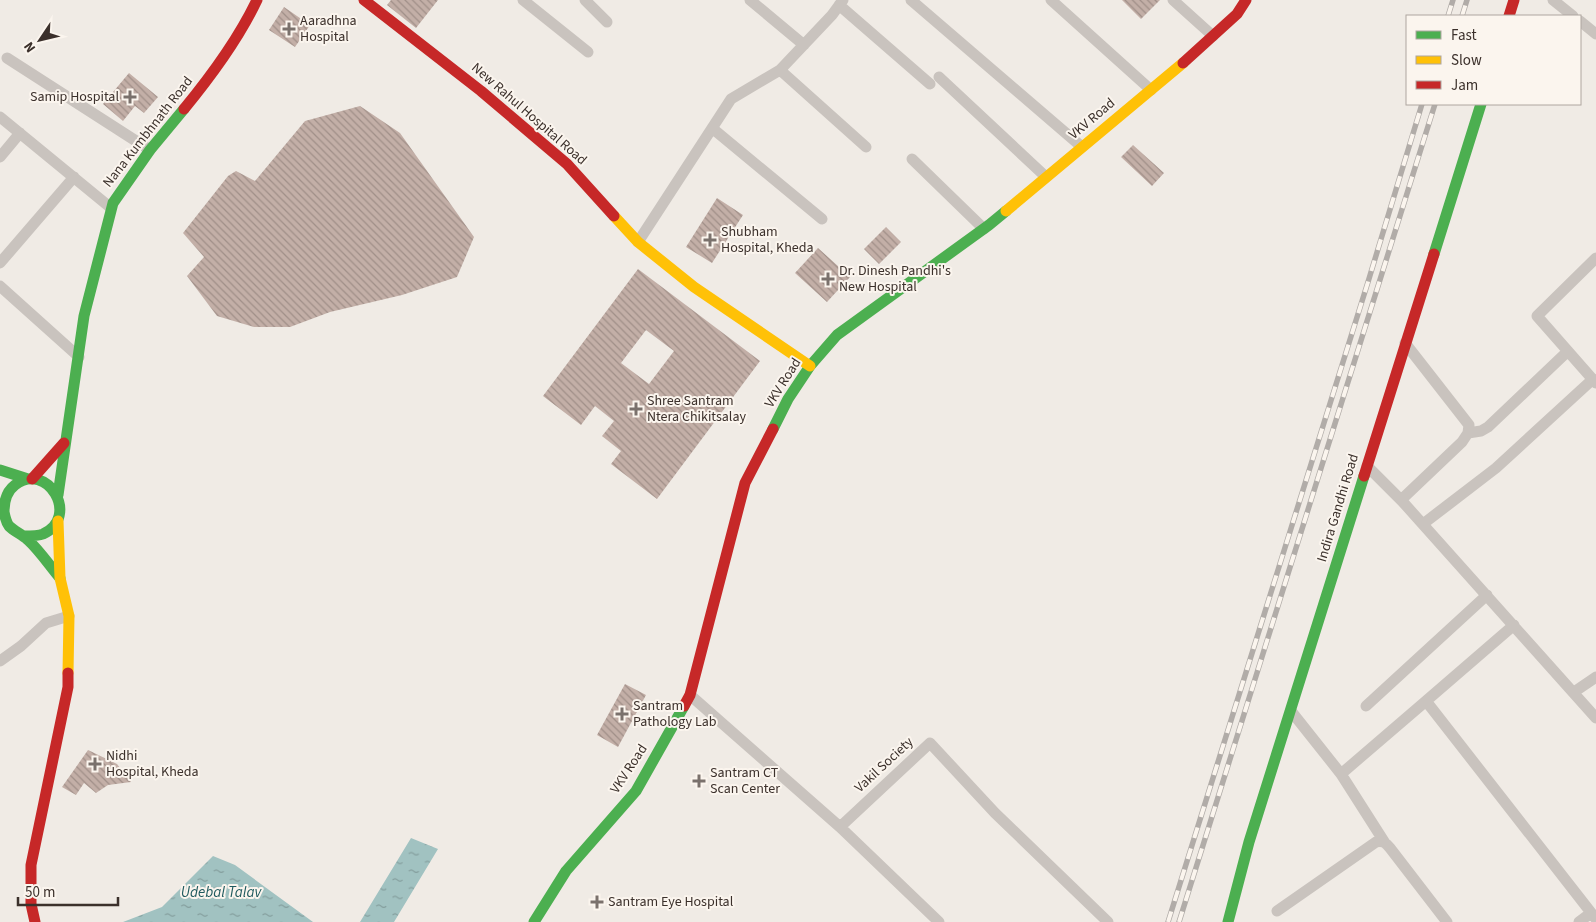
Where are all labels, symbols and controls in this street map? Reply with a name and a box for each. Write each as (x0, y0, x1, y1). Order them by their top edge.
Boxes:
place label: Aaradhna Hospital (300, 11, 357, 47)
north arrow (15, 15, 65, 65)
legend (1406, 15, 1581, 105)
marker: Aaradhna Hospital (282, 22, 296, 36)
text: Fast (1451, 25, 1477, 46)
text: N (19, 37, 41, 56)
text: Slow (1451, 50, 1482, 71)
street label: New Rahul Hospital Road (467, 58, 591, 170)
street label: Nana Kumbhnath Road (98, 72, 198, 192)
text: Jam (1451, 75, 1478, 96)
place label: Samip Hospital (30, 87, 119, 107)
marker: Samip Hospital (123, 90, 137, 104)
street label: VKV Road (1064, 94, 1120, 144)
place label: Shubham Hospital, Kheda (721, 222, 814, 258)
marker: Shubham Hospital, Kheda (703, 233, 717, 247)
place label: Dr. Dinesh Pandhi's New Hospital (839, 261, 951, 297)
marker: Dr. Dinesh Pandhi's New Hospital (821, 272, 835, 286)
street label: VKV Road (760, 354, 806, 412)
place label: Shree Santram Ntera Chikitsalay (647, 391, 746, 427)
marker: Shree Santram Ntera Chikitsalay (629, 402, 643, 416)
street label: Indira Gandhi Road (1312, 452, 1364, 564)
place label: Santram Pathology Lab (633, 696, 717, 732)
marker: Santram Pathology Lab (615, 707, 629, 721)
street label: Vakil Society (850, 732, 918, 797)
street label: VKV Road (606, 740, 652, 798)
place label: Nidhi Hospital, Kheda (106, 746, 199, 782)
marker: Nidhi Hospital, Kheda (88, 757, 102, 771)
place label: Santram CT Scan Center (710, 763, 780, 799)
marker: Santram CT Scan Center (692, 774, 706, 788)
scale bar (18, 874, 118, 906)
text: 50 m (25, 882, 55, 903)
water label: Udebal Talav (181, 882, 262, 903)
place label: Santram Eye Hospital (608, 892, 734, 912)
marker: Santram Eye Hospital (590, 895, 604, 909)

